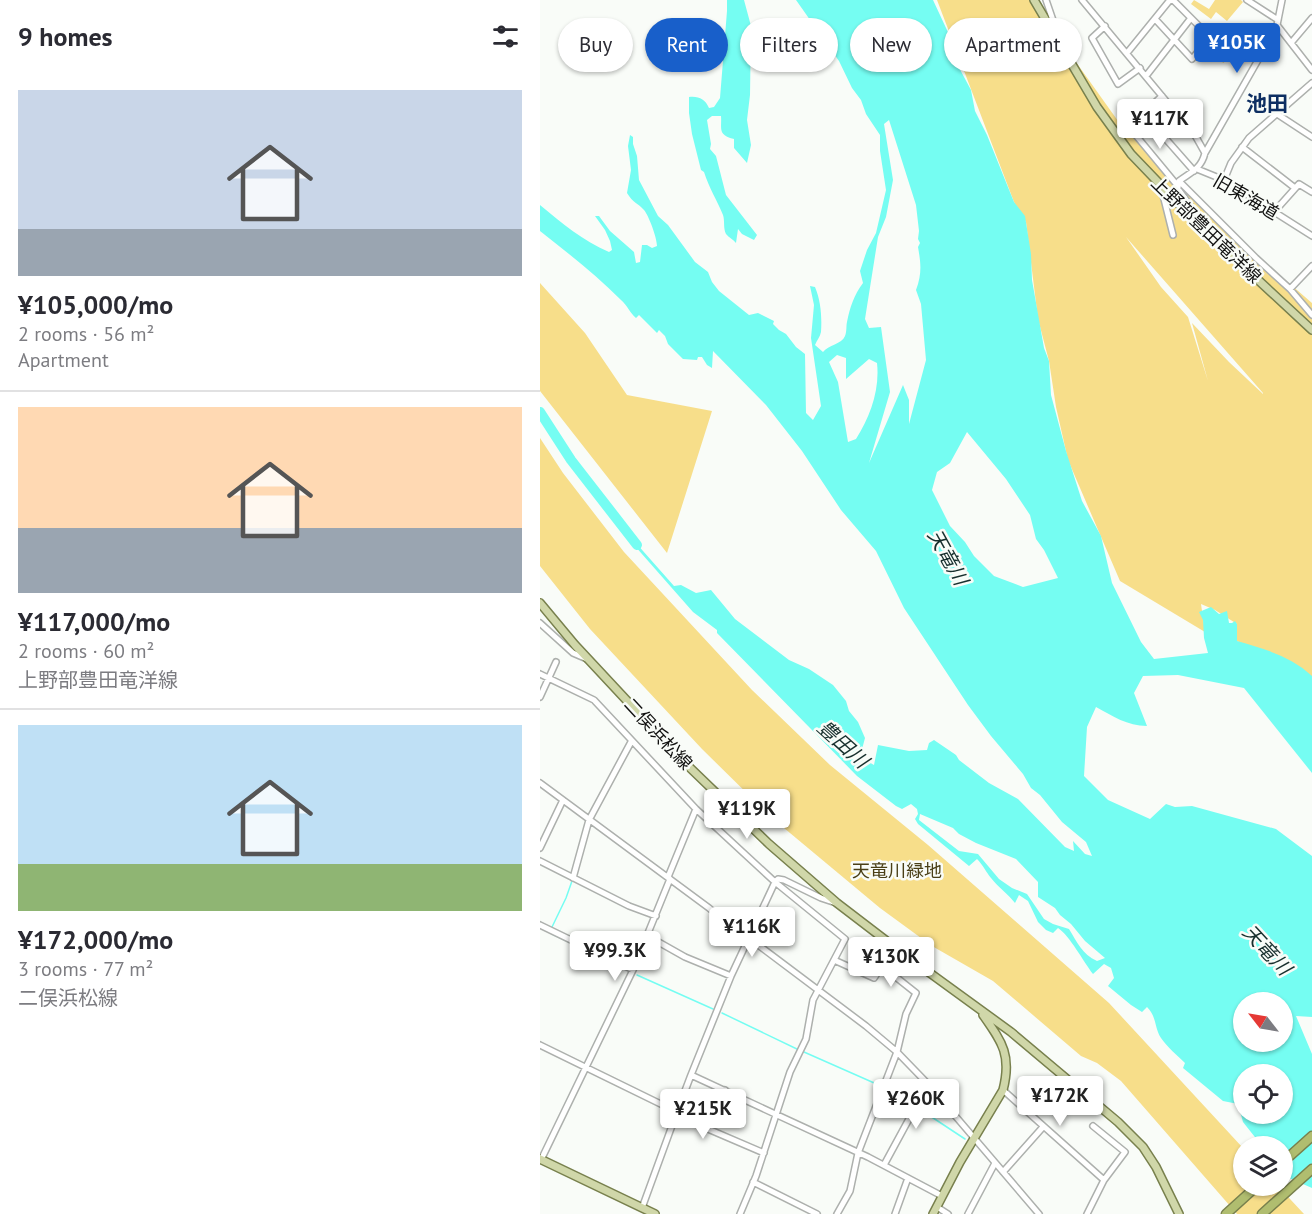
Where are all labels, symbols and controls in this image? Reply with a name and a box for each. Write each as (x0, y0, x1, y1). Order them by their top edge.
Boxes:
chip: Buy (558, 18, 633, 72)
chip: Rent (645, 18, 728, 72)
chip: Filters (740, 18, 838, 72)
chip: New (850, 18, 932, 72)
chip: Apartment (944, 18, 1082, 72)
text: 9 homes (18, 20, 113, 53)
icon: filters (489, 20, 522, 53)
pin: ¥105K (1195, 23, 1279, 74)
text: ¥105K (1208, 29, 1266, 55)
district label: 池田 (1246, 90, 1288, 117)
pin: ¥117K (1118, 99, 1202, 150)
text: ¥117K (1131, 105, 1189, 131)
icon: home (216, 129, 324, 237)
street label: 旧東海道 (1209, 169, 1283, 225)
street label: 上野部豊田竜洋線 (1147, 171, 1266, 288)
text: ¥105,000/mo (18, 288, 173, 321)
text: 2 rooms · 56 m² (18, 321, 154, 347)
text: Apartment (18, 347, 109, 373)
icon: home (216, 446, 324, 554)
water label: 天竜川 (922, 524, 975, 591)
text: ¥117,000/mo (18, 605, 170, 638)
text: 2 rooms · 60 m² (18, 638, 154, 664)
text: 上野部豊田竜洋線 (18, 667, 178, 693)
street label: 二俣浜松線 (619, 693, 697, 774)
water label: 豊田川 (812, 714, 875, 775)
icon: home (216, 764, 324, 872)
pin: ¥119K (705, 789, 789, 840)
text: ¥119K (718, 795, 776, 821)
park label: 天竜川緑地 (852, 859, 942, 882)
pin: ¥116K (710, 907, 794, 958)
text: ¥116K (723, 913, 781, 939)
water label: 天竜川 (1237, 919, 1298, 982)
text: ¥172,000/mo (18, 923, 173, 956)
pin: ¥99.3K (566, 931, 664, 982)
text: ¥99.3K (584, 937, 646, 963)
pin: ¥130K (849, 937, 933, 988)
text: ¥130K (862, 943, 920, 969)
text: 3 rooms · 77 m² (18, 956, 153, 982)
text: 二俣浜松線 (18, 985, 118, 1011)
north arrow (1233, 992, 1293, 1052)
map controls (1233, 992, 1293, 1196)
button: locate (1233, 1064, 1293, 1124)
pin: ¥172K (1018, 1076, 1102, 1127)
pin: ¥260K (874, 1079, 958, 1130)
text: ¥172K (1031, 1082, 1089, 1108)
text: ¥260K (887, 1085, 945, 1111)
pin: ¥215K (661, 1089, 745, 1140)
text: ¥215K (674, 1095, 732, 1121)
button: layers (1233, 1136, 1293, 1196)

